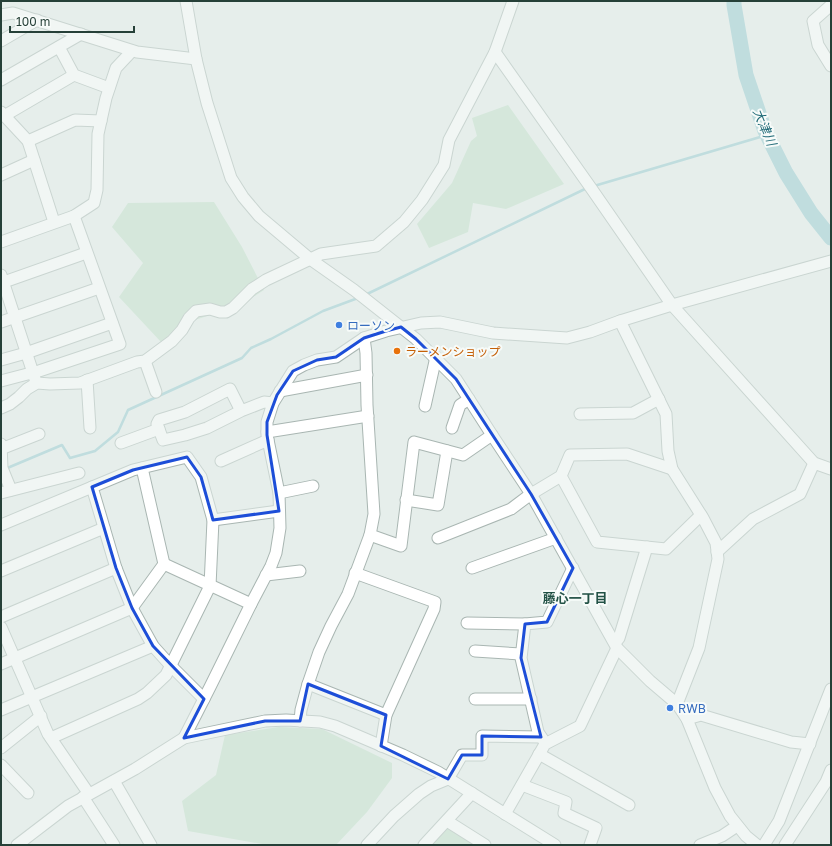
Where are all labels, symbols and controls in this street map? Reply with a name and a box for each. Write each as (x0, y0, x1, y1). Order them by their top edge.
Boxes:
scale bar (10, 8, 134, 34)
text: 100 m (16, 14, 50, 29)
water label: 大津川 (750, 106, 781, 150)
place label: ローソン (347, 318, 395, 333)
marker: ローソン (334, 320, 344, 330)
place label: ラーメンショップ (405, 344, 501, 359)
marker: ラーメンショップ (392, 346, 402, 356)
district label: 藤心一丁目 (542, 590, 608, 606)
place label: RWB (678, 701, 706, 716)
marker: RWB (665, 703, 675, 713)

